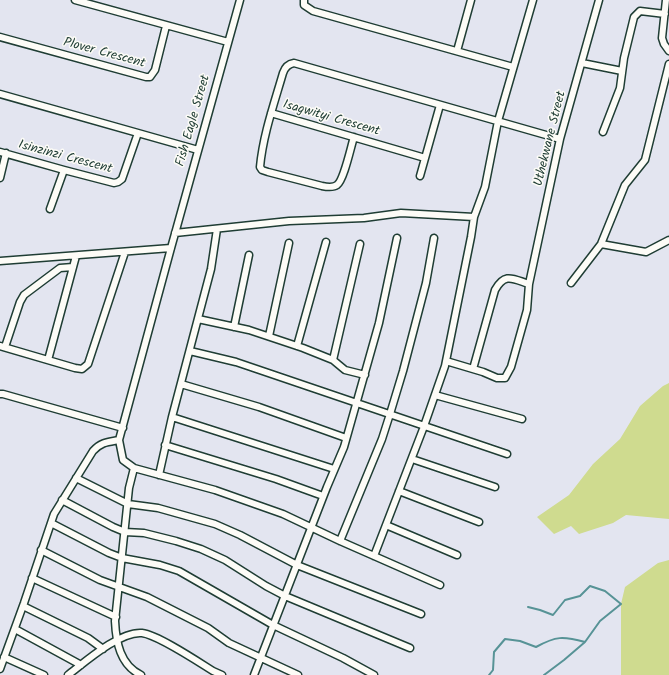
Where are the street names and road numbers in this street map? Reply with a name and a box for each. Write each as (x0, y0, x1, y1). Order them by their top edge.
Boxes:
street label: Plover Crescent (61, 36, 147, 72)
street label: Fish Eagle Street (173, 73, 215, 169)
street label: Uthekwane Street (532, 90, 570, 188)
street label: Isagwityi Crescent (281, 98, 381, 140)
street label: Isinzinzi Crescent (16, 138, 114, 178)

